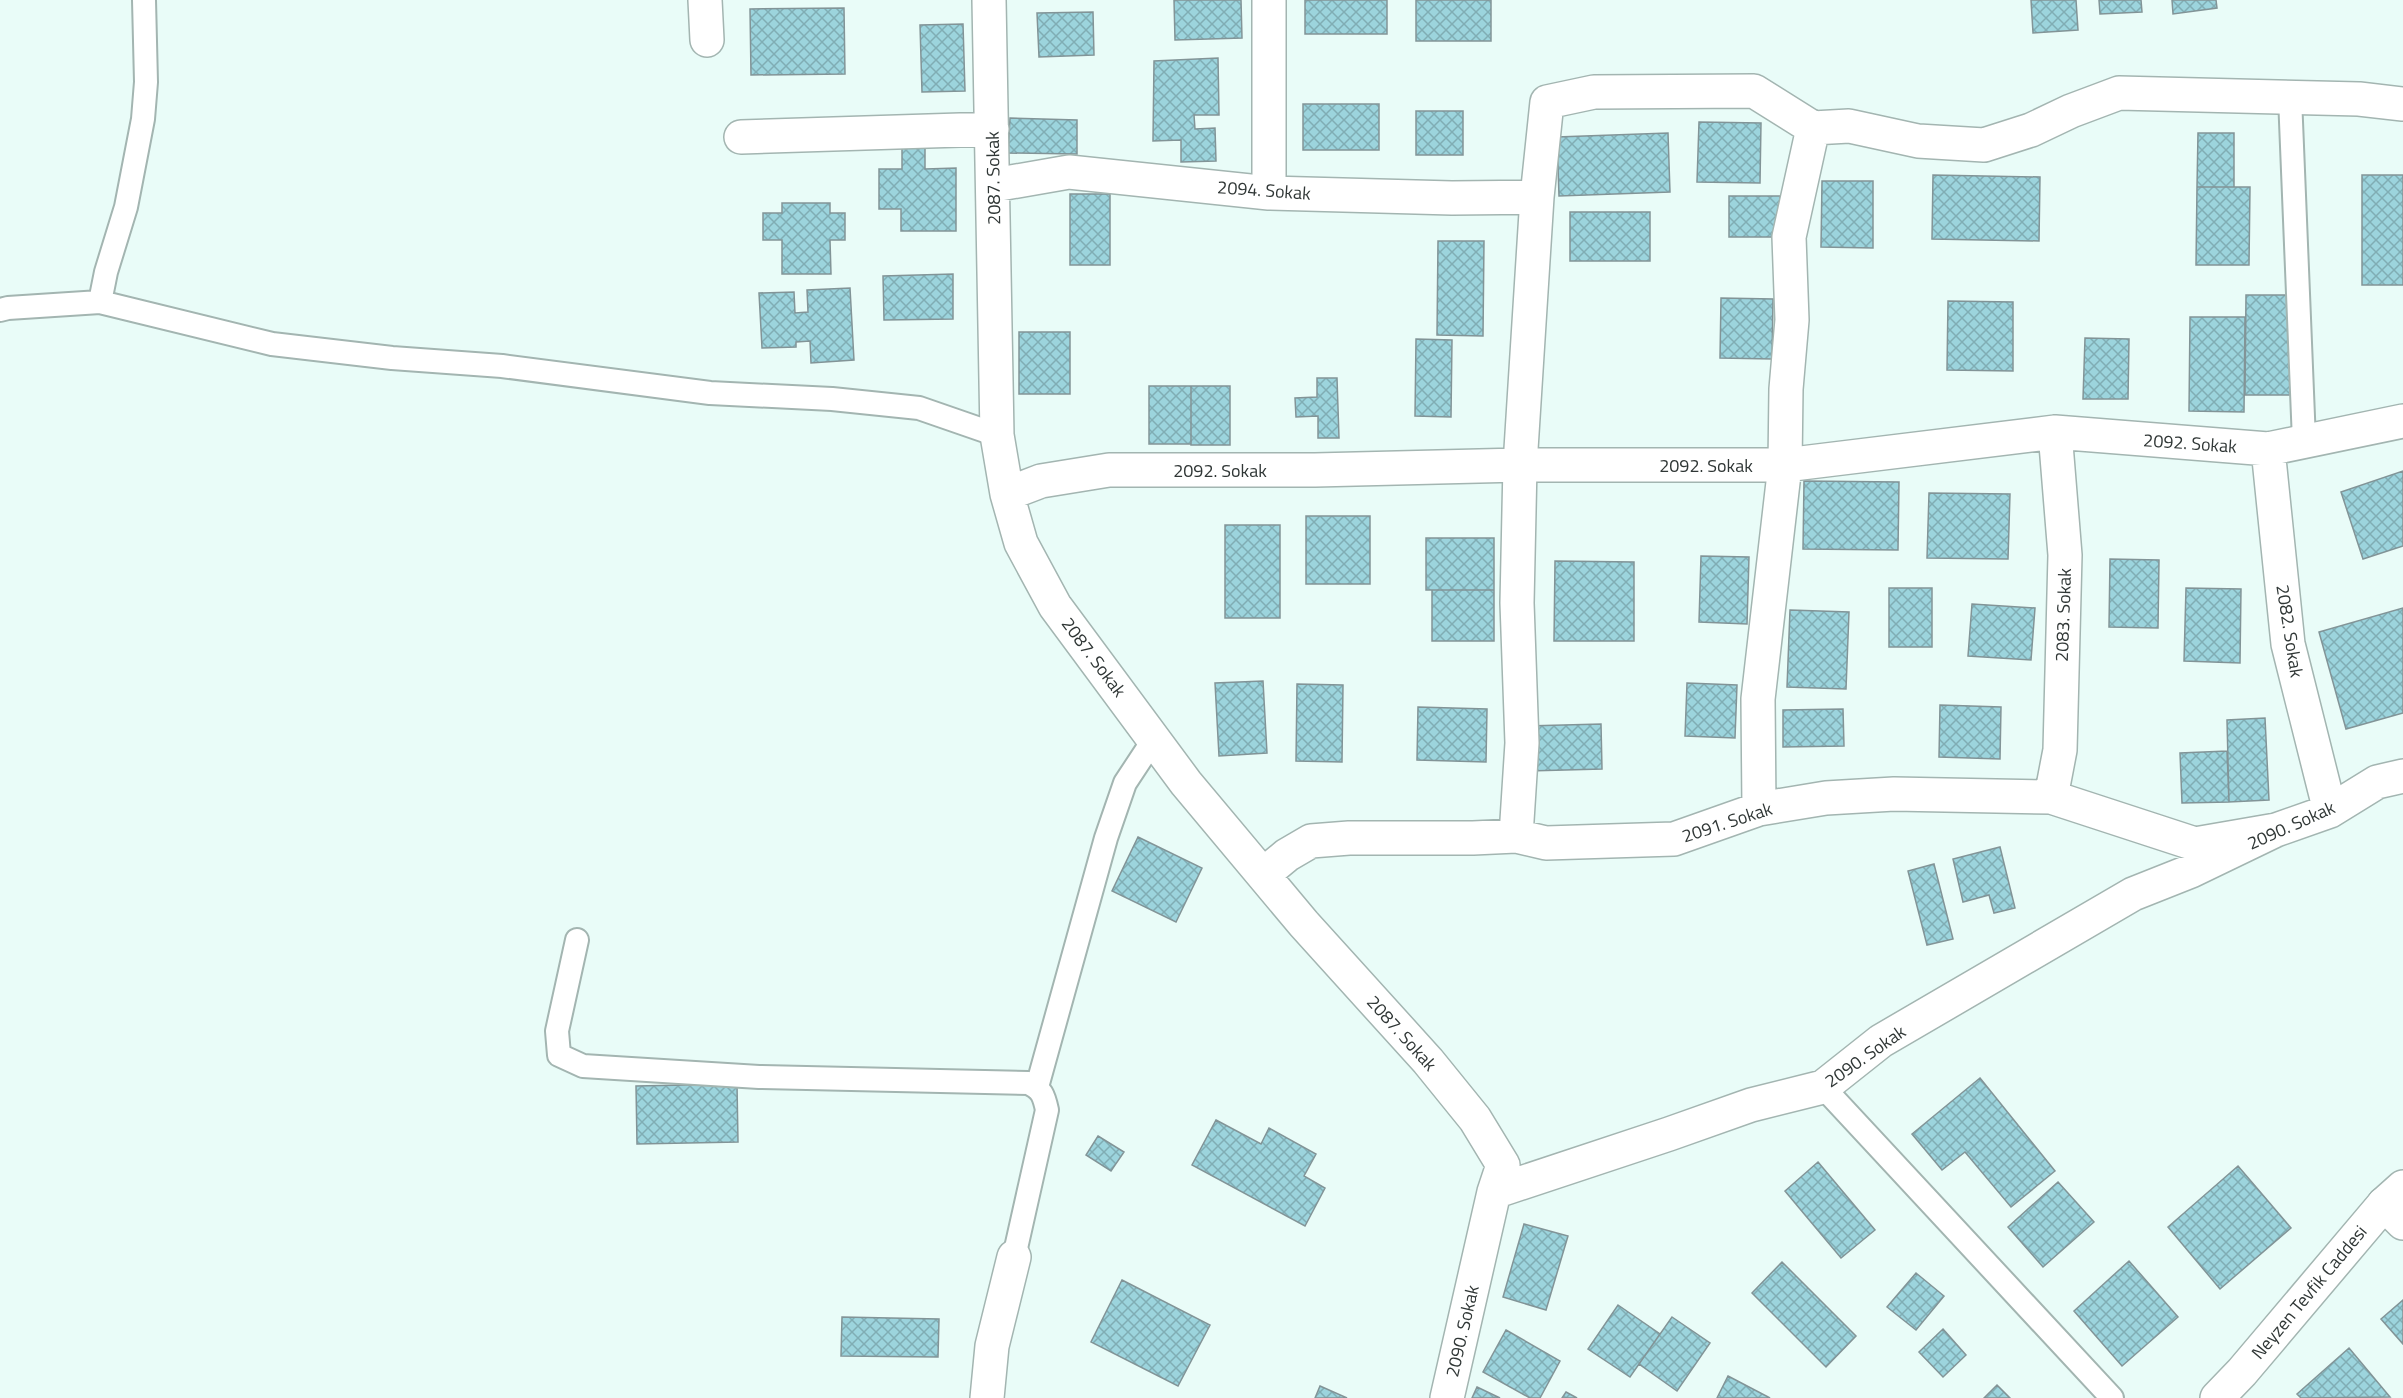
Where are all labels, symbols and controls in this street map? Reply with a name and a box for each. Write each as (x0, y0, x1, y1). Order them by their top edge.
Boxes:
street label: 2087. Sokak (979, 131, 1007, 225)
street label: 2094. Sokak (1216, 173, 1312, 207)
street label: 2092. Sokak (2142, 426, 2238, 460)
street label: 2092. Sokak (1659, 452, 1753, 479)
street label: 2092. Sokak (1173, 457, 1267, 484)
street label: 2083. Sokak (2048, 567, 2078, 662)
street label: 2082. Sokak (2269, 583, 2311, 680)
street label: 2087. Sokak (1055, 611, 1133, 703)
street label: 2090. Sokak (2243, 793, 2340, 856)
street label: 2091. Sokak (1678, 795, 1776, 849)
street label: 2087. Sokak (1361, 989, 1444, 1077)
street label: 2090. Sokak (1819, 1018, 1911, 1094)
street label: Neyzen Tevfik Caddesi (2245, 1219, 2373, 1365)
street label: 2090. Sokak (1438, 1282, 1486, 1380)

